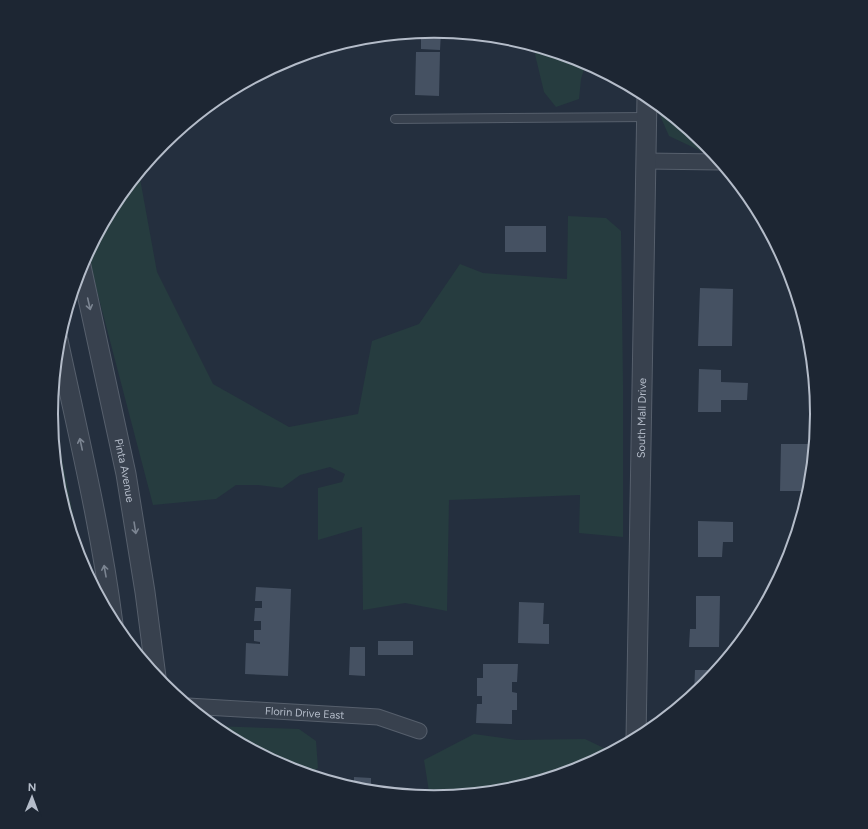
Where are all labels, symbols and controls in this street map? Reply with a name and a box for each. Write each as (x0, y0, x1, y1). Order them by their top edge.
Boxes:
one-way arrow (86, 297, 94, 310)
street label: South Mall Drive (635, 378, 649, 458)
one-way arrow (76, 437, 84, 450)
street label: Pinta Avenue (112, 437, 136, 503)
one-way arrow (131, 521, 139, 534)
one-way arrow (101, 565, 109, 578)
street label: Florin Drive East (265, 704, 345, 722)
north arrow (12, 777, 52, 817)
text: N (28, 781, 37, 794)

